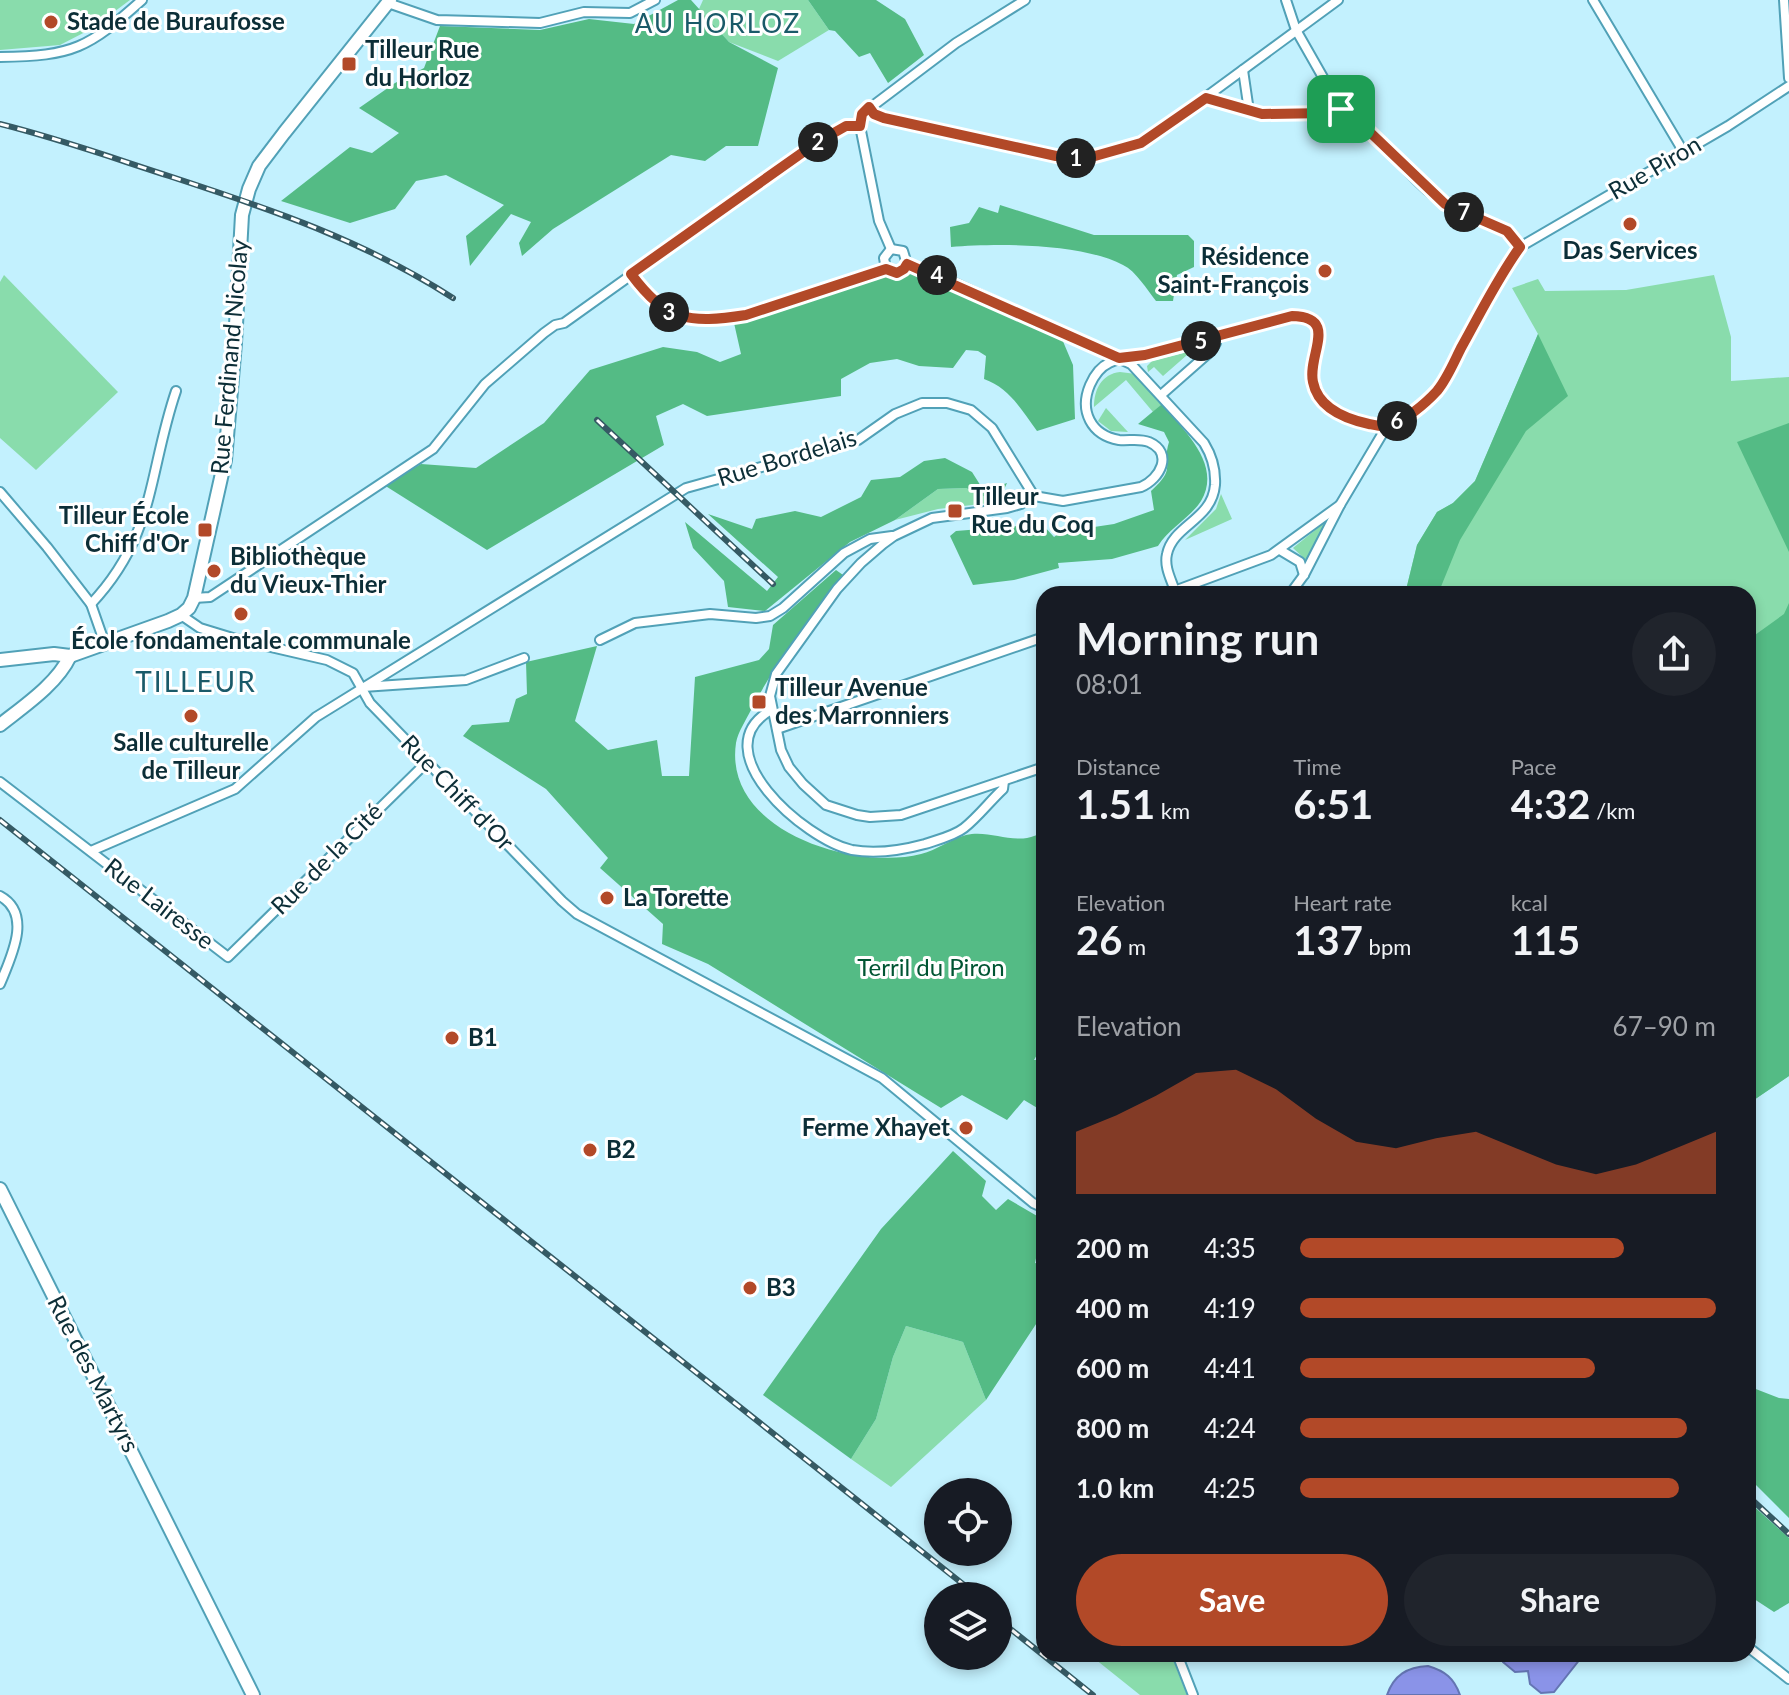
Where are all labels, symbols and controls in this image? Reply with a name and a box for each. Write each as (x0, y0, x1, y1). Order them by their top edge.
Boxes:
place label: Stade de Buraufosse (67, 6, 285, 35)
district label: AU HORLOZ (635, 7, 801, 39)
marker: Stade de Buraufosse (42, 13, 60, 31)
place label: Tilleur Rue du Horloz (365, 34, 479, 91)
marker: Tilleur Rue du Horloz (340, 55, 358, 73)
pin (1307, 75, 1375, 143)
icon: arrive (1319, 87, 1363, 131)
pin: 2 (798, 122, 838, 162)
text: 2 (812, 128, 824, 155)
street label: Rue Piron (1603, 129, 1706, 205)
pin: 1 (1056, 138, 1096, 178)
text: 1 (1070, 144, 1082, 171)
pin: 7 (1444, 192, 1484, 232)
text: 7 (1458, 198, 1470, 225)
marker: Das Services (1621, 215, 1639, 233)
place label: Das Services (1563, 235, 1697, 264)
street label: Rue Ferdinand Nicolay (204, 237, 253, 476)
place label: Résidence Saint-François (1158, 241, 1309, 298)
pin: 4 (917, 255, 957, 295)
text: 4 (931, 261, 943, 288)
marker: Résidence Saint-François (1316, 262, 1334, 280)
pin: 3 (649, 292, 689, 332)
text: 3 (663, 298, 675, 325)
pin: 5 (1181, 321, 1221, 361)
text: 5 (1195, 327, 1207, 354)
pin: 6 (1377, 401, 1417, 441)
text: 6 (1391, 407, 1403, 434)
street label: Rue Bordelais (714, 422, 860, 491)
place label: Tilleur Rue du Coq (971, 481, 1094, 538)
place label: Tilleur École Chiff d'Or (59, 500, 189, 557)
marker: Tilleur Rue du Coq (946, 502, 964, 520)
marker: Tilleur École Chiff d'Or (196, 521, 214, 539)
place label: Bibliothèque du Vieux-Thier (230, 541, 386, 598)
marker: Bibliothèque du Vieux-Thier (205, 562, 223, 580)
marker: École fondamentale communale (232, 605, 250, 623)
text: Morning run (1076, 612, 1319, 664)
button: share (1632, 612, 1716, 696)
place label: École fondamentale communale (71, 625, 411, 654)
district label: TILLEUR (135, 664, 257, 698)
text: 08:01 (1076, 668, 1143, 700)
place label: Tilleur Avenue des Marronniers (775, 672, 949, 729)
marker: Tilleur Avenue des Marronniers (750, 693, 768, 711)
marker: Salle culturelle de Tilleur (182, 707, 200, 725)
place label: Salle culturelle de Tilleur (113, 727, 269, 784)
street label: Rue Chiff d'Or (396, 728, 521, 856)
text: Distance (1076, 753, 1160, 780)
text: Time (1293, 753, 1341, 780)
text: Pace (1511, 753, 1556, 780)
text: 1.51 (1076, 780, 1155, 828)
text: 6:51 (1293, 780, 1373, 828)
text: 4:32 (1511, 780, 1591, 828)
street label: Rue de la Cité (264, 796, 388, 920)
text: km (1155, 797, 1190, 824)
text: /km (1591, 797, 1635, 824)
street label: Rue Lairesse (99, 851, 221, 955)
place label: La Torette (623, 882, 729, 911)
marker: La Torette (598, 889, 616, 907)
text: Elevation (1076, 889, 1165, 916)
text: Heart rate (1293, 889, 1392, 916)
text: kcal (1511, 889, 1548, 916)
text: 26 (1076, 916, 1122, 964)
text: 137 (1293, 916, 1363, 964)
text: 115 (1511, 916, 1580, 964)
text: m (1122, 933, 1146, 960)
text: bpm (1363, 933, 1411, 960)
park label: Terril du Piron (857, 952, 1005, 981)
text: Elevation (1076, 1010, 1182, 1042)
text: 67–90 m (1613, 1010, 1716, 1042)
place label: B1 (468, 1022, 498, 1051)
marker: B1 (443, 1029, 461, 1047)
place label: Ferme Xhayet (802, 1112, 950, 1141)
marker: Ferme Xhayet (957, 1119, 975, 1137)
place label: B2 (606, 1134, 636, 1163)
marker: B2 (581, 1141, 599, 1159)
text: 200 m (1076, 1232, 1149, 1264)
text: 4:35 (1204, 1232, 1256, 1264)
place label: B3 (766, 1272, 796, 1301)
marker: B3 (741, 1279, 759, 1297)
street label: Rue des Martyrs (42, 1290, 146, 1457)
text: 400 m (1076, 1292, 1149, 1324)
text: 4:19 (1204, 1292, 1256, 1324)
text: 600 m (1076, 1352, 1149, 1384)
text: 4:41 (1204, 1352, 1256, 1384)
text: 800 m (1076, 1412, 1149, 1444)
text: 4:24 (1204, 1412, 1256, 1444)
text: 1.0 km (1076, 1472, 1154, 1504)
text: 4:25 (1204, 1472, 1256, 1504)
map controls (924, 1478, 1012, 1670)
button: locate (924, 1478, 1012, 1566)
button: Save (1076, 1554, 1388, 1646)
button: Share (1404, 1554, 1716, 1646)
button: layers (924, 1582, 1012, 1670)

